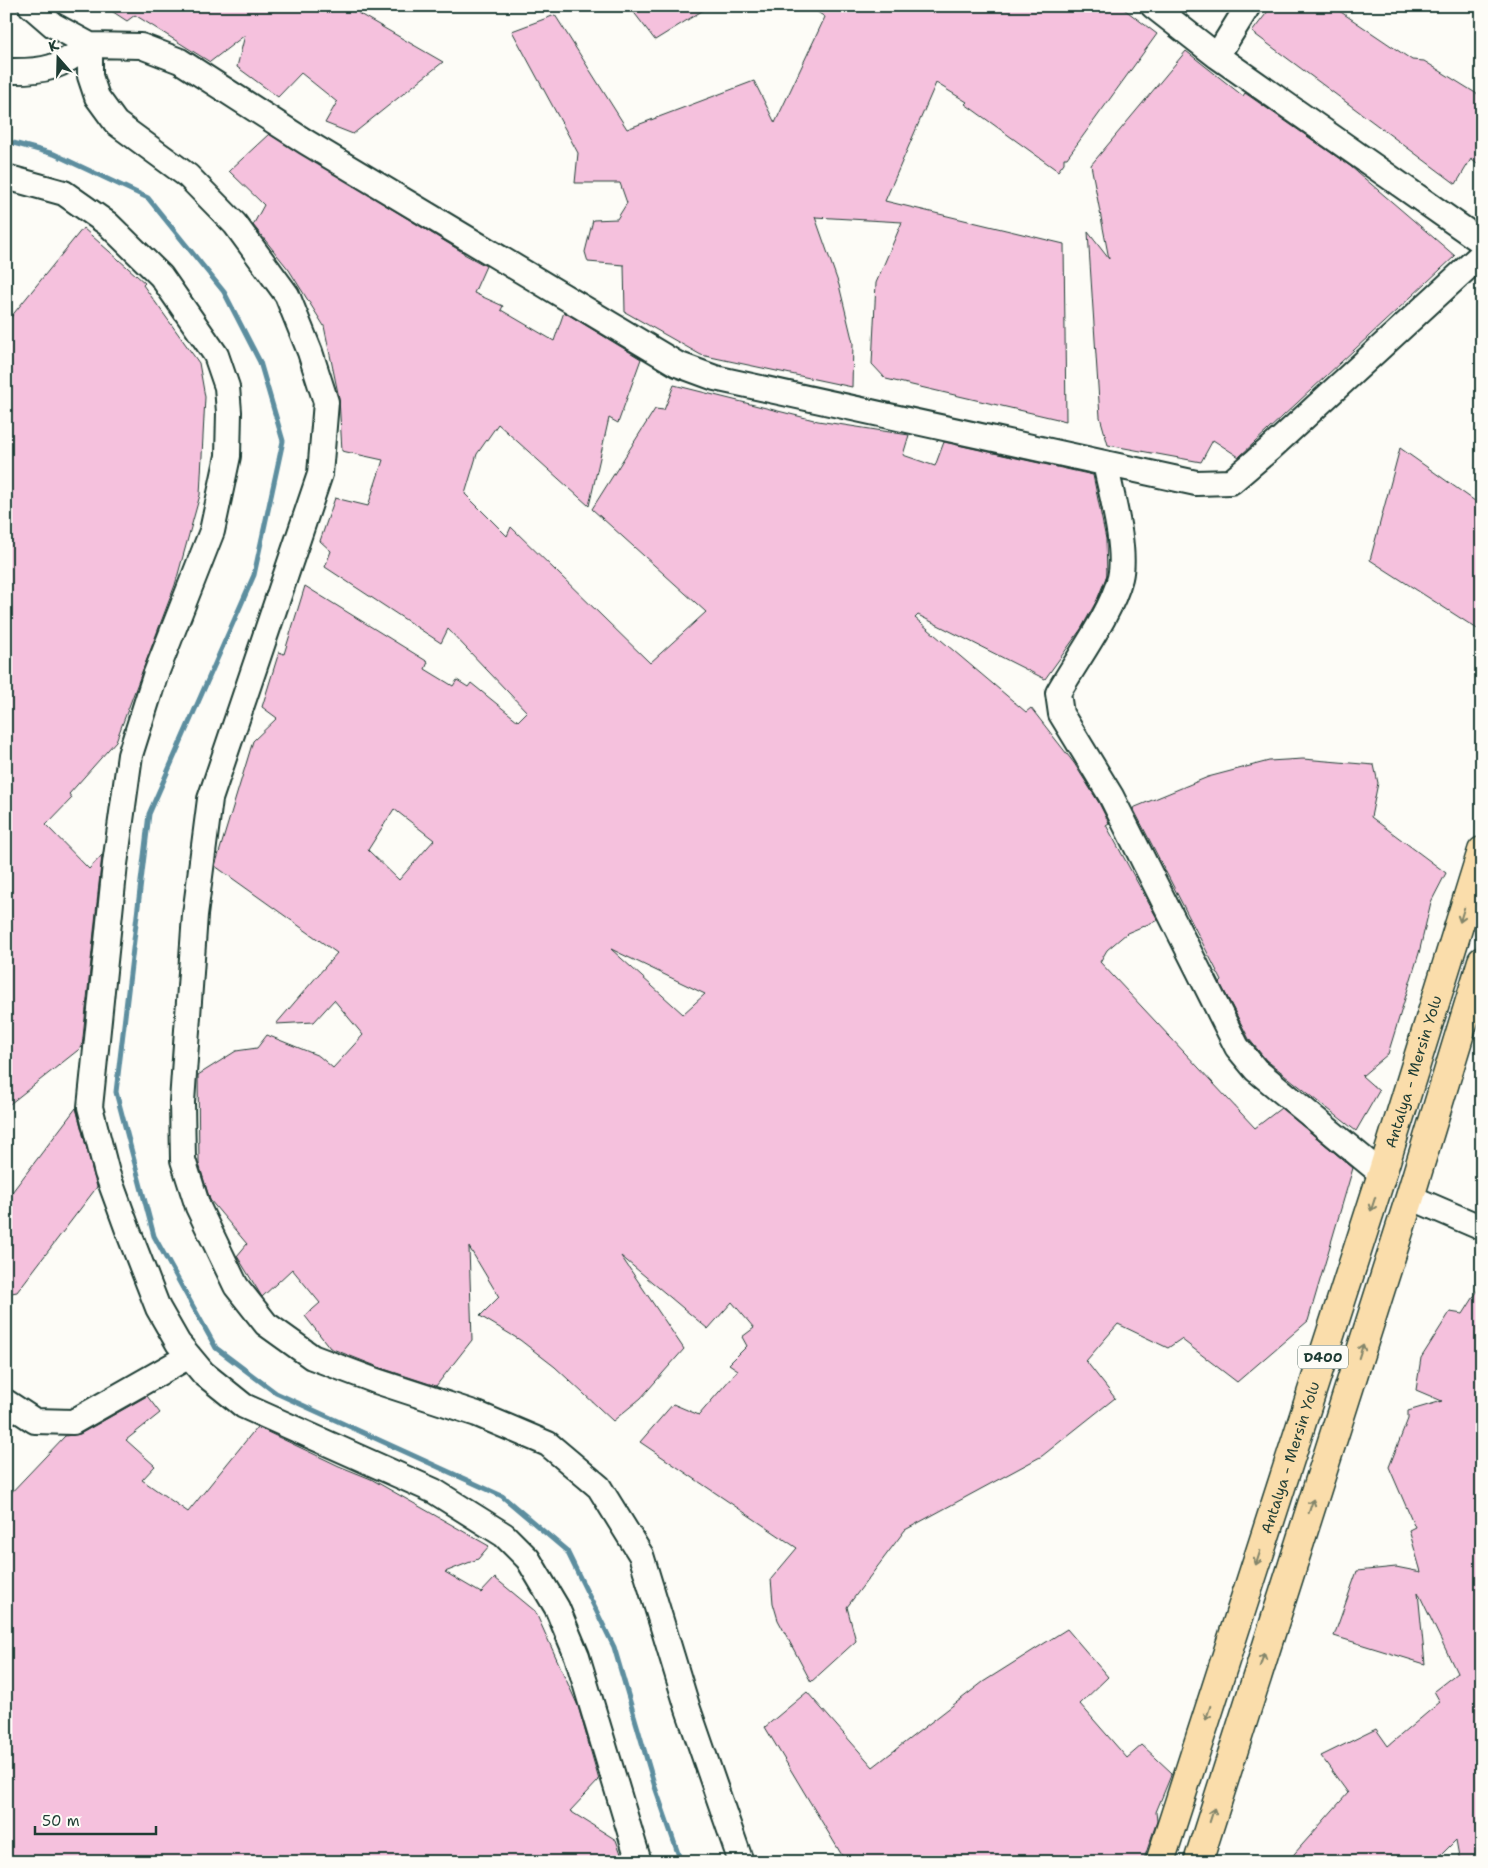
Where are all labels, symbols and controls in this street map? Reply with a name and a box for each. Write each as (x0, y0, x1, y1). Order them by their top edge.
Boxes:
north arrow (32, 32, 82, 82)
text: K (46, 36, 62, 56)
one-way arrow (1457, 906, 1467, 922)
street label: Antalya - Mersin Yolu (1381, 993, 1447, 1151)
one-way arrow (1367, 1195, 1377, 1211)
one-way arrow (1357, 1344, 1366, 1359)
road number: D400 (1298, 1345, 1348, 1368)
street label: Antalya - Mersin Yolu (1257, 1379, 1324, 1536)
one-way arrow (1307, 1498, 1317, 1514)
one-way arrow (1253, 1550, 1262, 1565)
one-way arrow (1257, 1653, 1267, 1669)
one-way arrow (1202, 1704, 1212, 1720)
scale bar (35, 1803, 156, 1835)
one-way arrow (1208, 1808, 1218, 1824)
text: 50 m (42, 1811, 80, 1831)

